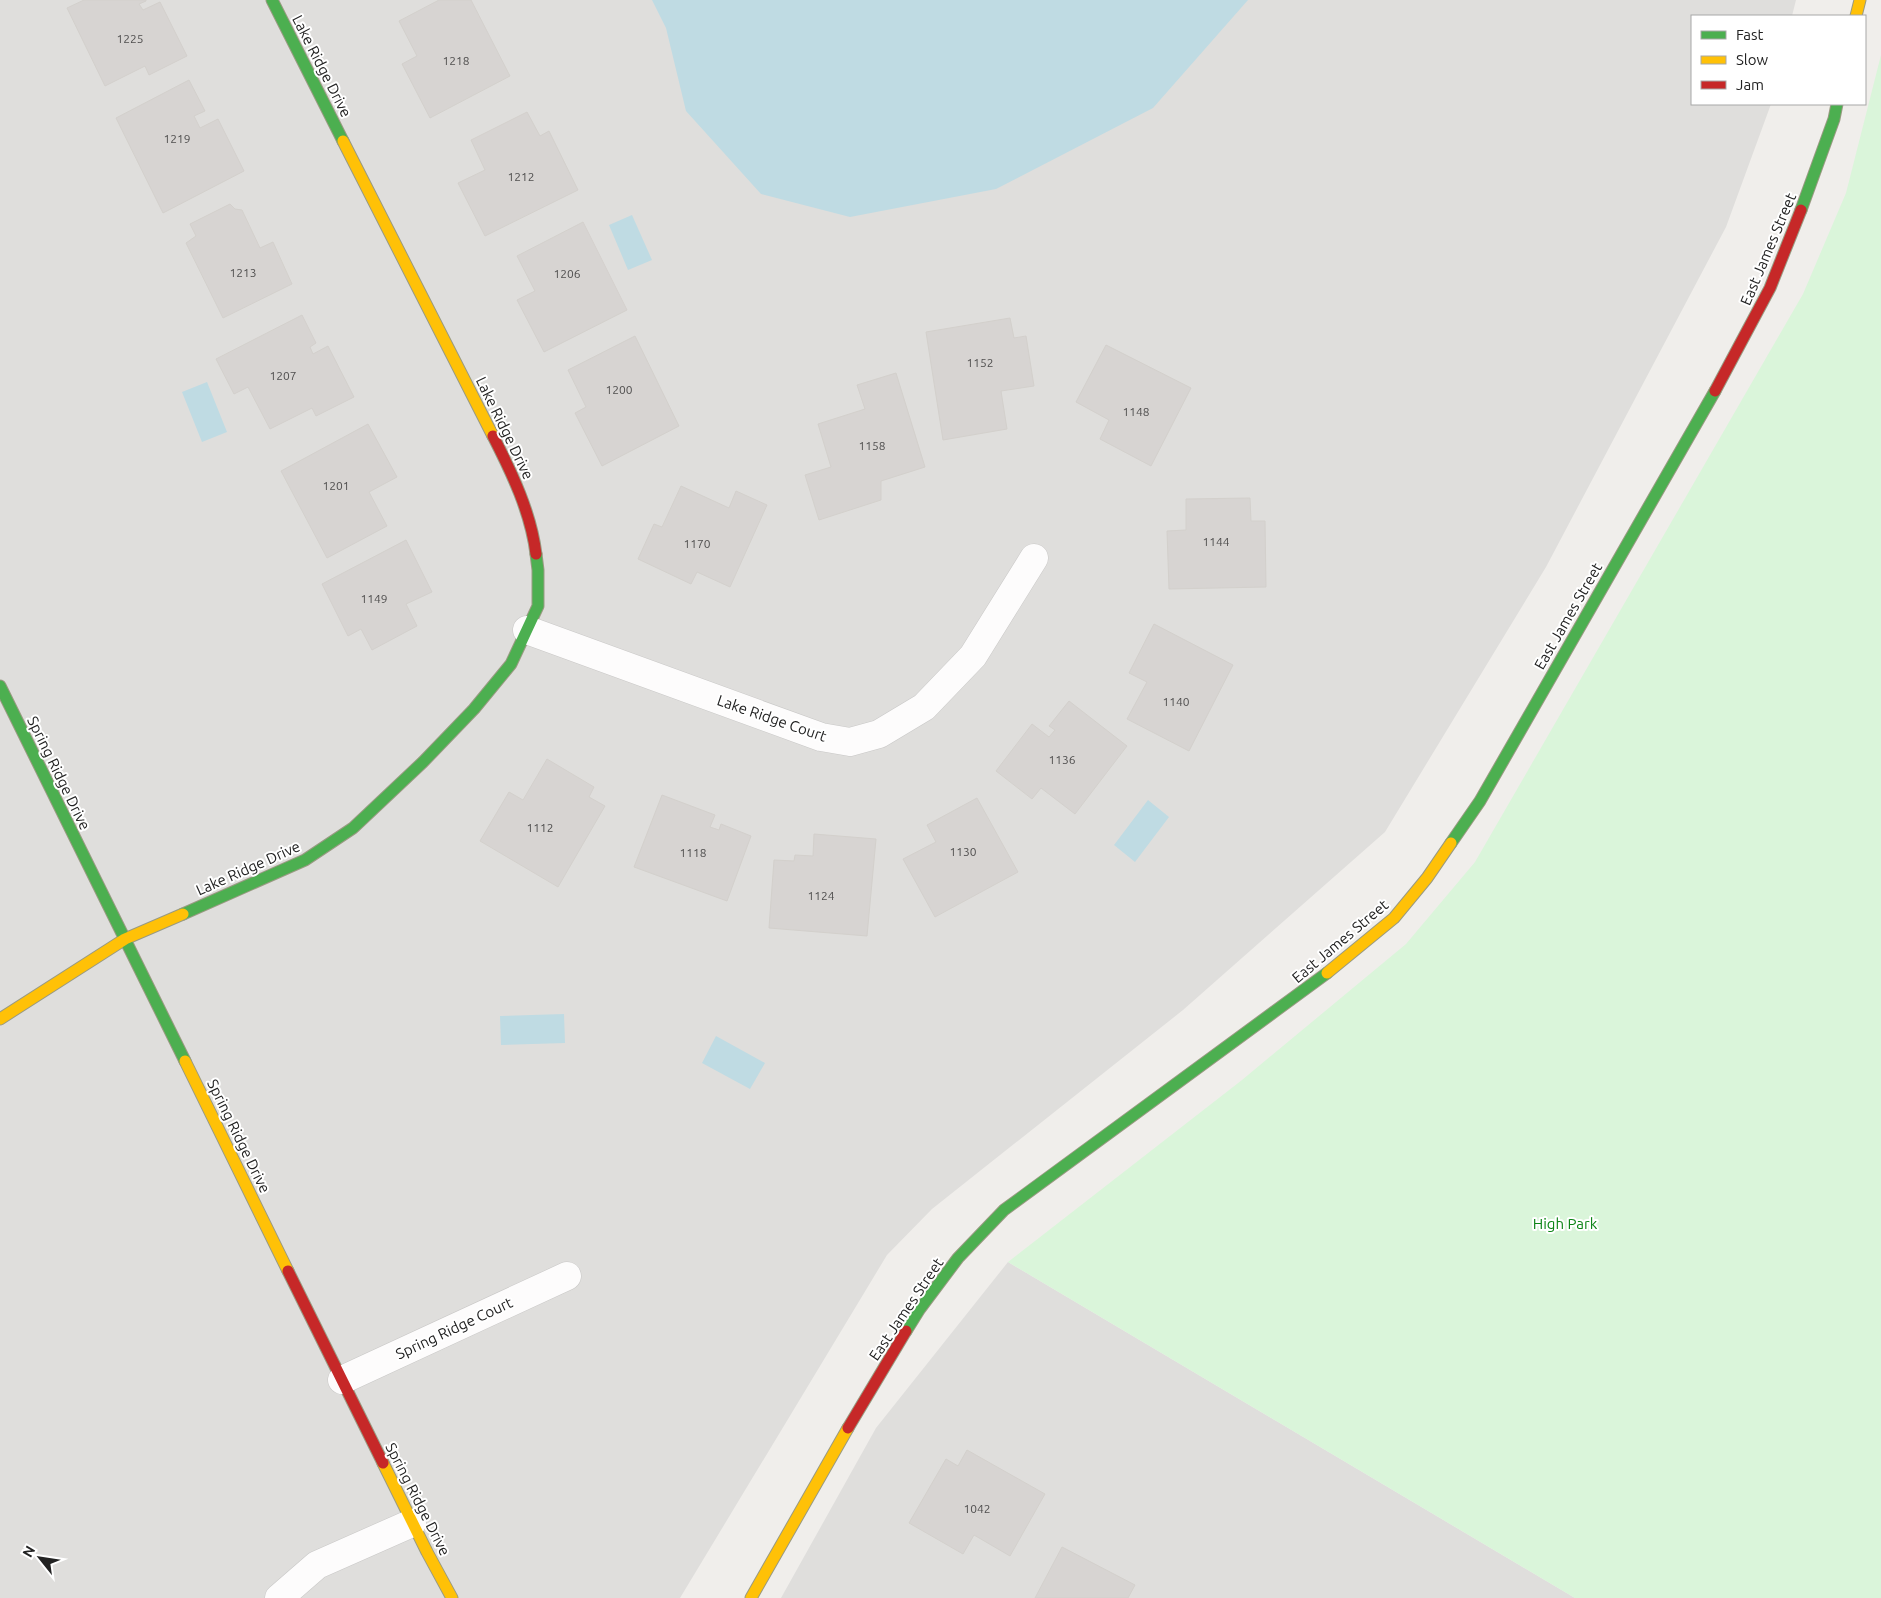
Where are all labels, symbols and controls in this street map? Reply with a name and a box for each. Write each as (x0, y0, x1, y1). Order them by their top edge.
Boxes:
street label: Lake Ridge Drive (289, 12, 355, 120)
legend (1691, 15, 1866, 105)
text: Fast (1736, 26, 1764, 43)
house number: 1225 (116, 32, 144, 45)
text: Slow (1736, 51, 1769, 68)
house number: 1218 (442, 54, 470, 67)
text: Jam (1736, 76, 1764, 93)
house number: 1219 (163, 132, 191, 145)
house number: 1212 (507, 170, 535, 183)
street label: East James Street (1737, 190, 1799, 308)
house number: 1213 (229, 266, 257, 279)
house number: 1206 (553, 267, 581, 280)
house number: 1152 (966, 356, 994, 369)
house number: 1207 (269, 369, 297, 382)
street label: Lake Ridge Drive (473, 374, 537, 482)
house number: 1200 (605, 383, 633, 396)
house number: 1148 (1122, 405, 1150, 418)
house number: 1158 (858, 439, 886, 452)
house number: 1201 (322, 479, 350, 492)
house number: 1144 (1202, 535, 1230, 548)
house number: 1170 (683, 537, 711, 550)
street label: East James Street (1531, 560, 1605, 672)
house number: 1149 (360, 592, 388, 605)
street label: Lake Ridge Court (715, 691, 829, 745)
house number: 1140 (1162, 695, 1190, 708)
street label: Spring Ridge Drive (24, 713, 94, 833)
house number: 1136 (1048, 753, 1076, 766)
house number: 1112 (526, 821, 554, 834)
street label: Lake Ridge Drive (193, 837, 303, 899)
house number: 1130 (949, 845, 977, 858)
house number: 1118 (679, 846, 707, 859)
house number: 1124 (807, 889, 835, 902)
street label: East James Street (1289, 896, 1392, 986)
street label: Spring Ridge Drive (204, 1076, 274, 1196)
park label: High Park (1533, 1215, 1598, 1232)
street label: East James Street (865, 1254, 947, 1364)
street label: Spring Ridge Court (393, 1293, 515, 1363)
street label: Spring Ridge Drive (382, 1440, 454, 1558)
house number: 1042 (963, 1502, 991, 1515)
north arrow (15, 1533, 65, 1583)
text: N (19, 1543, 38, 1560)

